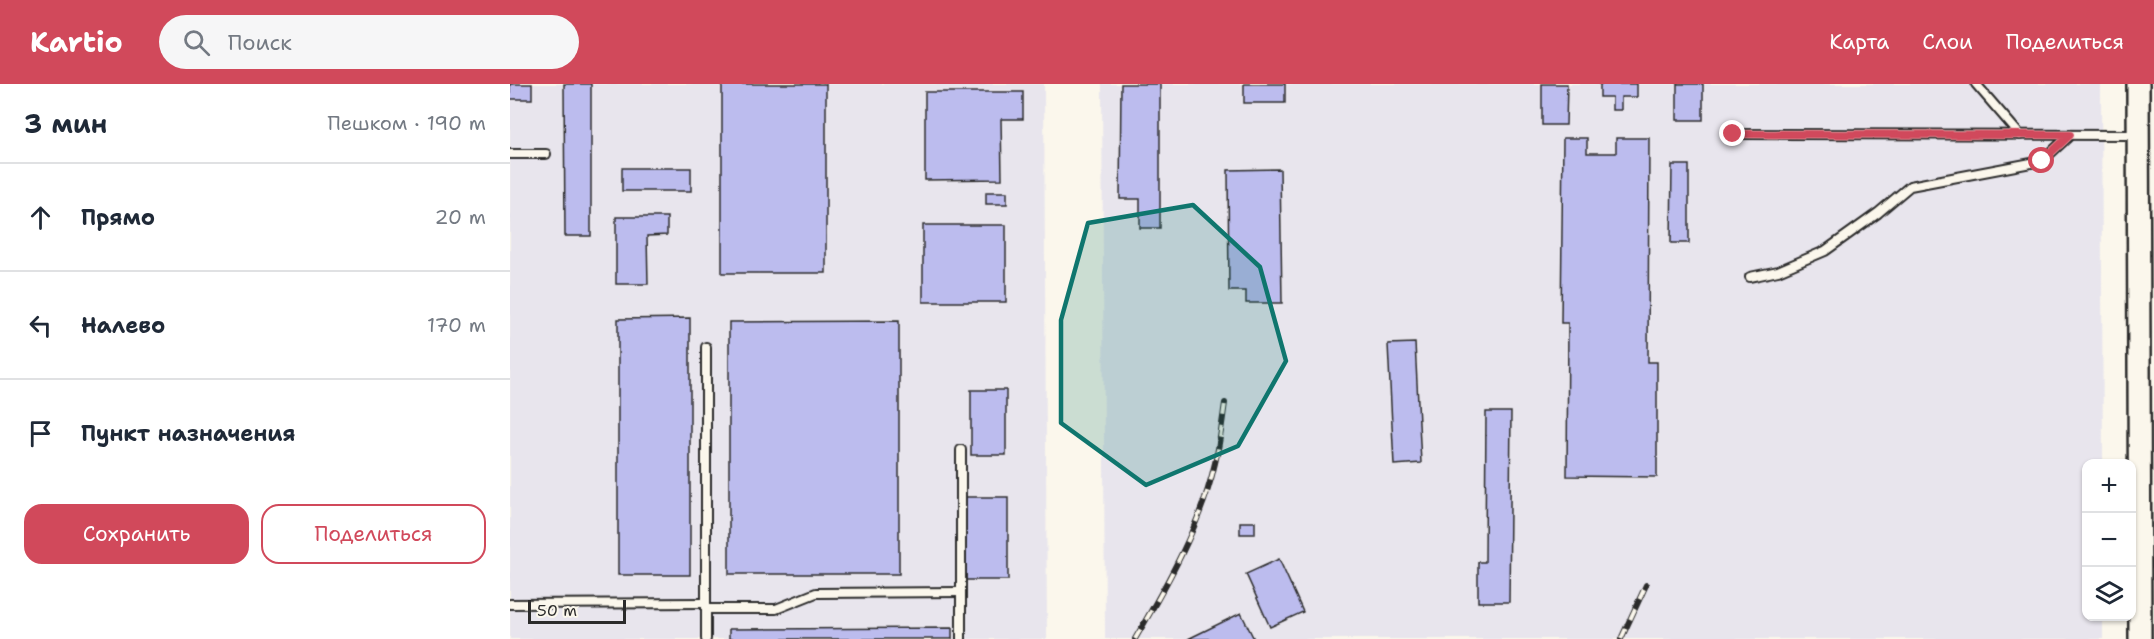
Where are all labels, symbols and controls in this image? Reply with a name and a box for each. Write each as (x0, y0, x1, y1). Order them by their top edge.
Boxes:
search box (159, 15, 579, 69)
text: Kartio (30, 23, 123, 61)
icon: search (180, 26, 213, 59)
text: Поиск (228, 28, 292, 57)
text: Карта (1829, 28, 1889, 56)
text: Слои (1922, 28, 1973, 56)
text: Поделиться (2006, 28, 2124, 56)
text: 3 мин (24, 106, 107, 141)
text: Пешком · 190 m (328, 110, 486, 136)
route end (1719, 120, 1745, 146)
route start (2028, 147, 2054, 173)
icon: ahead (24, 201, 57, 234)
text: Прямо (81, 203, 155, 232)
text: 20 m (435, 204, 486, 230)
icon: left (24, 309, 57, 342)
text: Налево (81, 311, 165, 340)
text: 170 m (427, 312, 486, 338)
icon: arrive (24, 417, 57, 450)
text: Пункт назначения (81, 419, 295, 448)
map controls (2082, 459, 2136, 621)
button: + (2082, 459, 2136, 513)
button: Сохранить (24, 504, 249, 564)
button: Поделиться (261, 504, 486, 564)
button: − (2082, 513, 2136, 567)
button: layers (2082, 567, 2136, 621)
scale bar (528, 597, 626, 624)
text: 50 m (537, 600, 577, 621)

